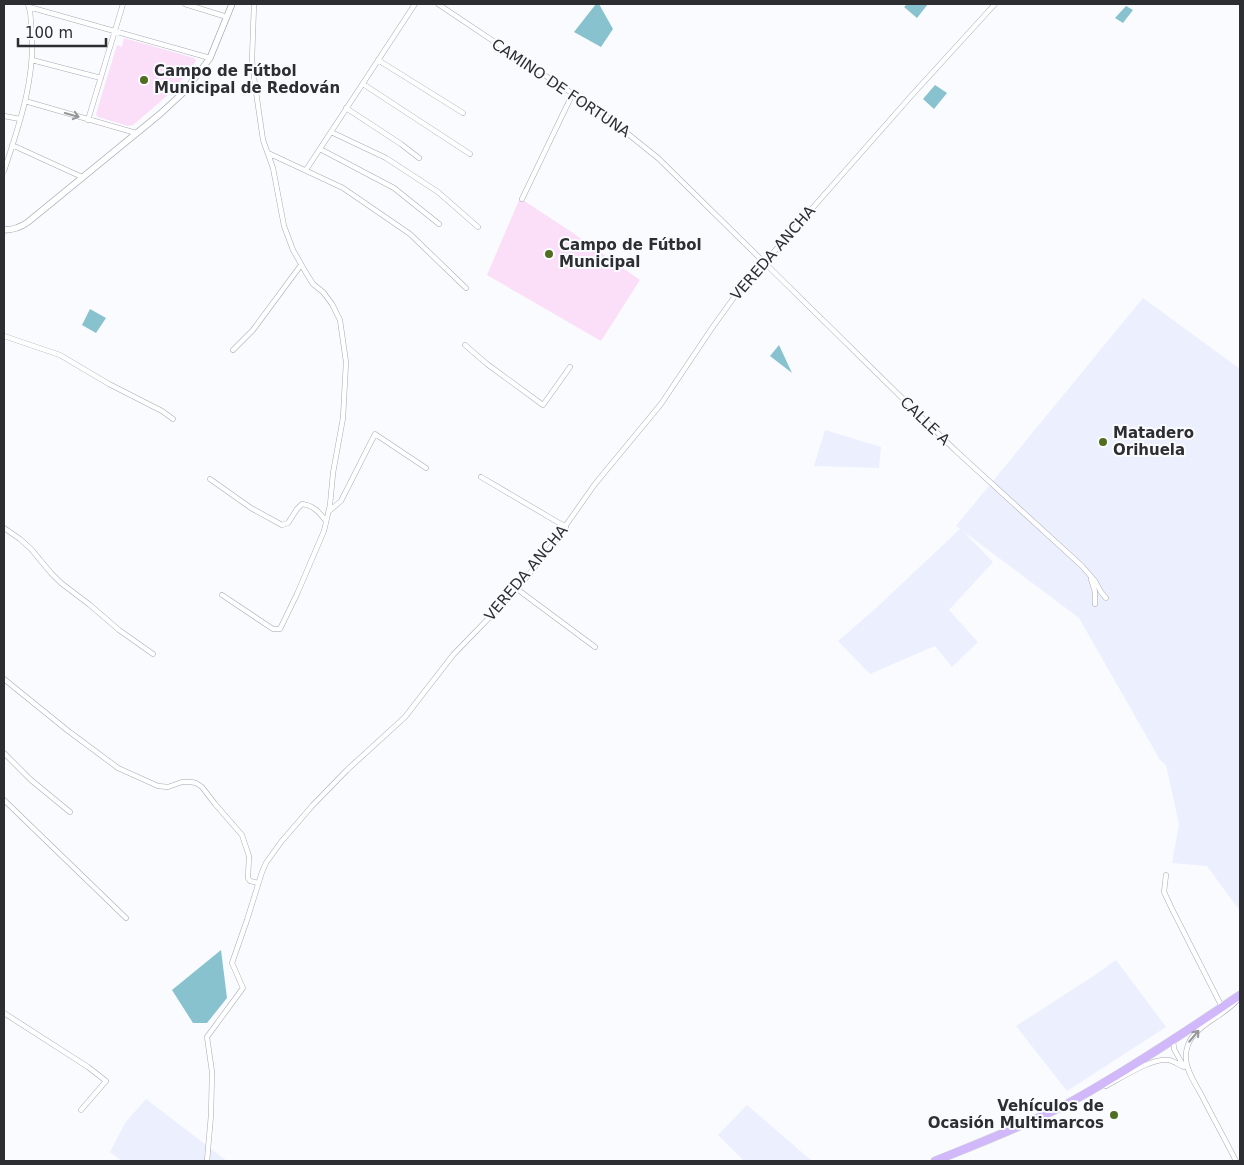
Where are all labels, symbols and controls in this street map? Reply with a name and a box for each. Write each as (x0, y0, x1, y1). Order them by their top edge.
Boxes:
scale bar (18, 15, 105, 47)
text: 100 m (25, 24, 73, 42)
street label: CAMINO DE FORTUNA (488, 35, 634, 141)
place label: Campo de Fútbol Municipal de Redován (154, 62, 340, 97)
marker: Campo de Fútbol Municipal de Redován (138, 74, 150, 86)
one-way arrow (64, 110, 80, 120)
street label: VEREDA ANCHA (727, 201, 819, 304)
place label: Campo de Fútbol Municipal (559, 236, 702, 271)
marker: Campo de Fútbol Municipal (543, 248, 555, 260)
street label: CALLE A (896, 393, 954, 450)
place label: Matadero Orihuela (1113, 424, 1194, 459)
marker: Matadero Orihuela (1097, 436, 1109, 448)
street label: VEREDA ANCHA (481, 521, 572, 625)
one-way arrow (1189, 1030, 1200, 1043)
place label: Vehículos de Ocasión Multimarcos (928, 1097, 1104, 1132)
marker: Vehículos de Ocasión Multimarcos (1108, 1109, 1120, 1121)

